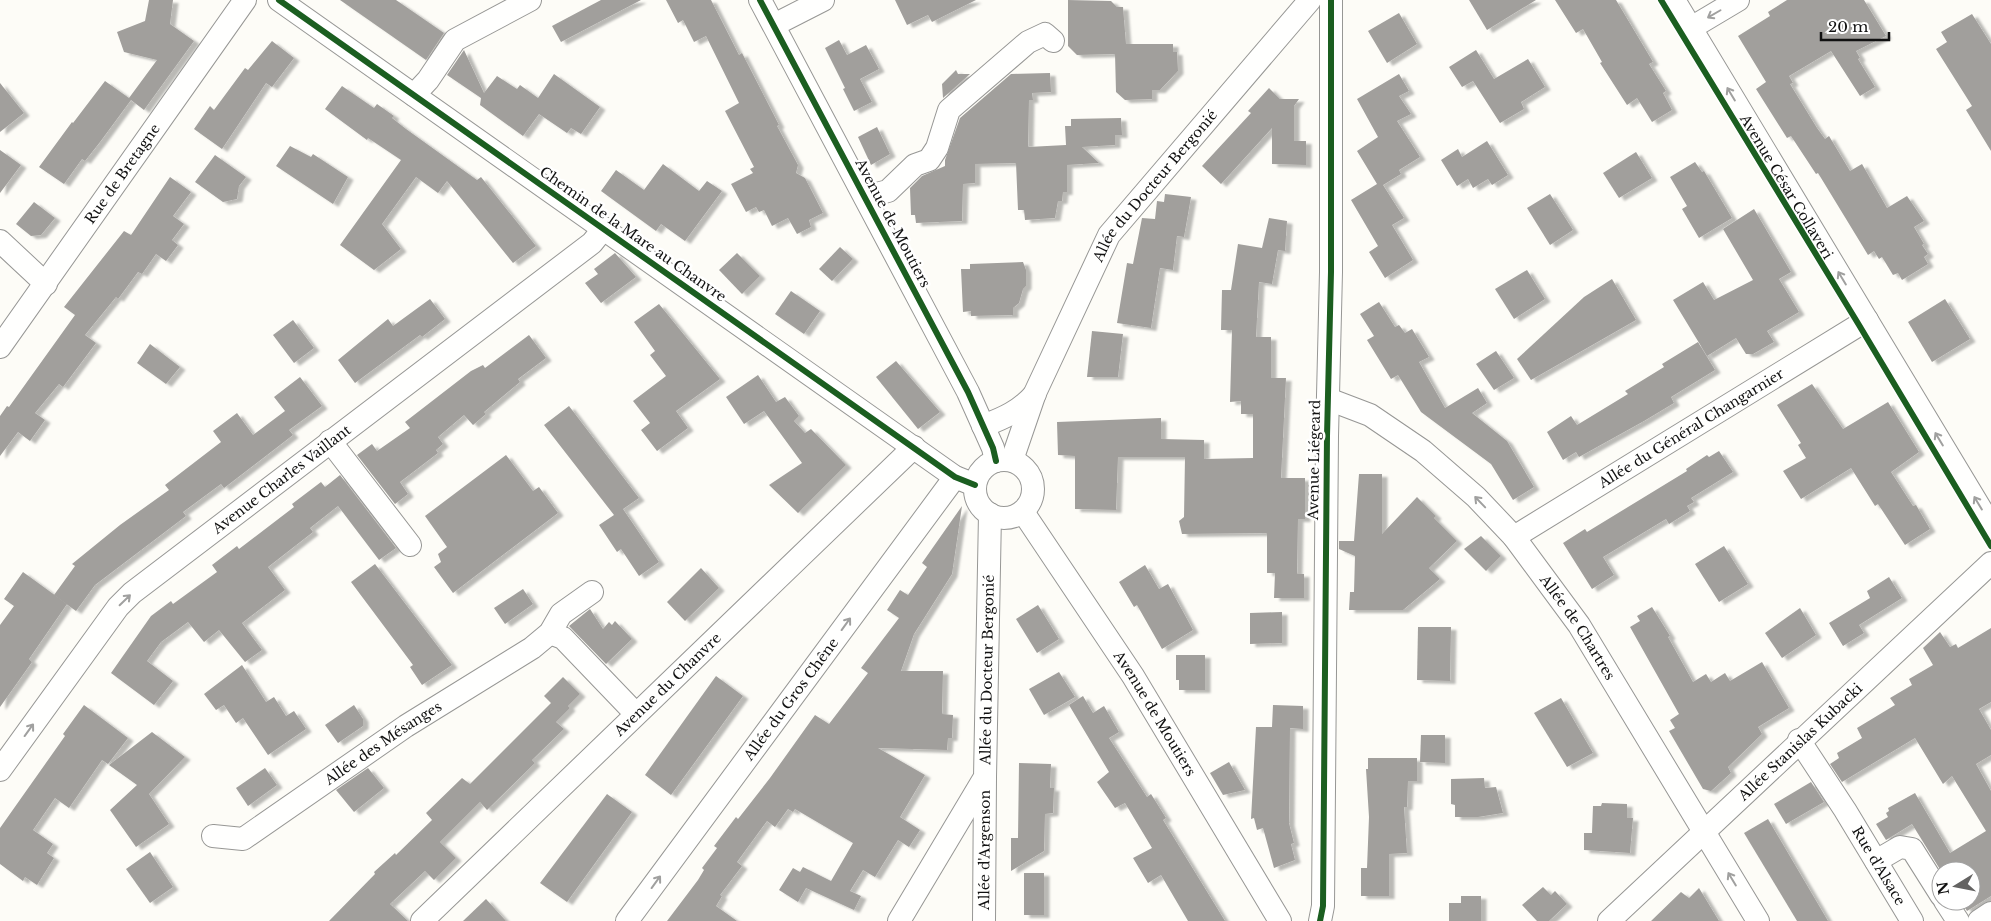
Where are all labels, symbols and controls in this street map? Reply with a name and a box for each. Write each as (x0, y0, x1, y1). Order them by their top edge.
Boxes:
one-way arrow (1708, 9, 1722, 19)
scale bar (1821, 10, 1888, 42)
text: 20 m (1828, 17, 1868, 36)
one-way arrow (1726, 88, 1736, 102)
street label: Allée du Docteur Bergonié (1088, 106, 1221, 266)
street label: Avenue César Collaveri (1735, 110, 1837, 263)
street label: Rue de Bretagne (81, 120, 164, 227)
street label: Avenue de Moutiers (851, 155, 935, 291)
street label: Chemin de la Mare au Chanvre (536, 162, 730, 306)
one-way arrow (1837, 272, 1847, 286)
street label: Allée du Général Changarnier (1594, 364, 1787, 492)
street label: Avenue Liégeard (1304, 399, 1324, 521)
street label: Avenue Charles Vaillant (208, 420, 355, 538)
one-way arrow (1933, 432, 1943, 446)
one-way arrow (1474, 495, 1486, 508)
one-way arrow (1972, 497, 1982, 511)
street label: Allée de Chartres (1535, 570, 1619, 683)
street label: Allée du Docteur Bergonié (976, 574, 998, 766)
one-way arrow (119, 594, 131, 606)
one-way arrow (841, 617, 851, 631)
street label: Avenue du Chanvre (610, 629, 725, 741)
street label: Allée du Gros Chêne (739, 634, 842, 765)
street label: Avenue de Moutiers (1109, 647, 1200, 779)
street label: Allée Stanislas Kubacki (1734, 679, 1866, 805)
street label: Allée des Mésanges (320, 697, 445, 789)
one-way arrow (23, 724, 34, 738)
street label: Allée d'Argenson (975, 789, 994, 911)
street label: Rue d'Alsace (1848, 823, 1909, 909)
north arrow (1931, 861, 1981, 911)
one-way arrow (1727, 873, 1737, 887)
one-way arrow (651, 875, 661, 889)
text: N (1933, 880, 1953, 896)

